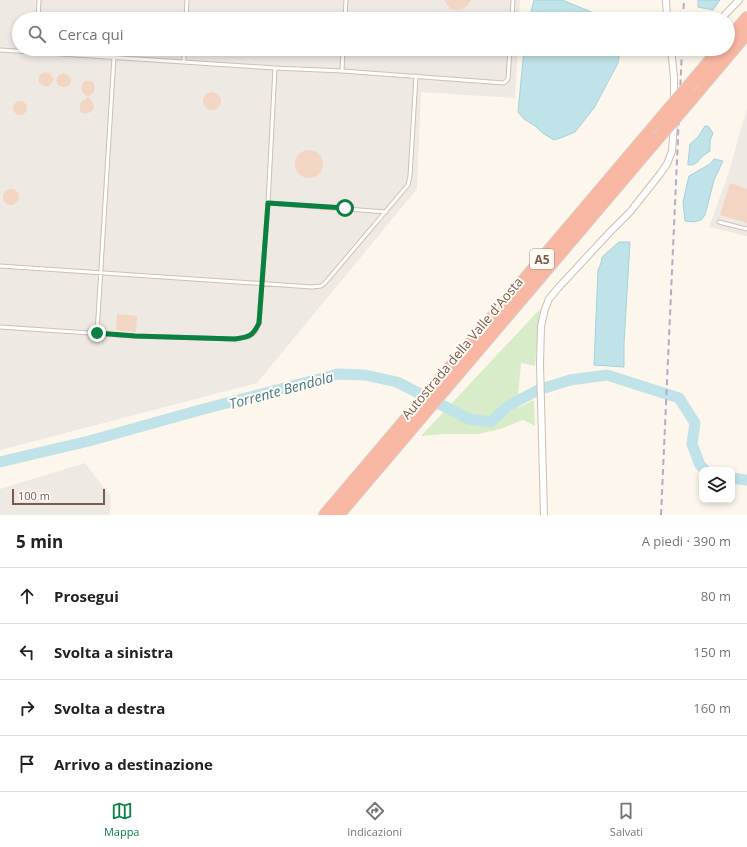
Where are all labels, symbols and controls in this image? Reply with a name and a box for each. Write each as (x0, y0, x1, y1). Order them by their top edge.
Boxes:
search box (12, 12, 735, 56)
icon: search (26, 23, 48, 45)
text: Cerca qui (58, 24, 124, 44)
route start (336, 199, 354, 217)
road number: A5 (530, 249, 554, 269)
street label: Autostrada della Valle d'Aosta (397, 273, 527, 423)
route end (88, 324, 106, 342)
water label: Torrente Bendola (227, 367, 335, 413)
map controls (699, 467, 735, 503)
button: layers (699, 467, 735, 503)
scale bar (12, 487, 105, 506)
text: 100 m (18, 488, 50, 503)
text: 5 min (16, 530, 63, 553)
text: A piedi · 390 m (642, 532, 731, 550)
icon: ahead (16, 585, 38, 607)
text: Prosegui (54, 586, 119, 606)
text: 80 m (701, 587, 731, 605)
icon: left (16, 641, 38, 663)
text: Svolta a sinistra (54, 642, 173, 662)
text: 150 m (693, 643, 731, 661)
icon: right (16, 697, 38, 719)
text: Svolta a destra (54, 698, 165, 718)
text: 160 m (693, 699, 731, 717)
icon: arrive (16, 753, 38, 775)
text: Arrivo a destinazione (54, 754, 213, 774)
tab: Mappa (104, 800, 139, 839)
tab: Indicazioni (347, 800, 402, 839)
tab: Salvati (610, 800, 643, 839)

